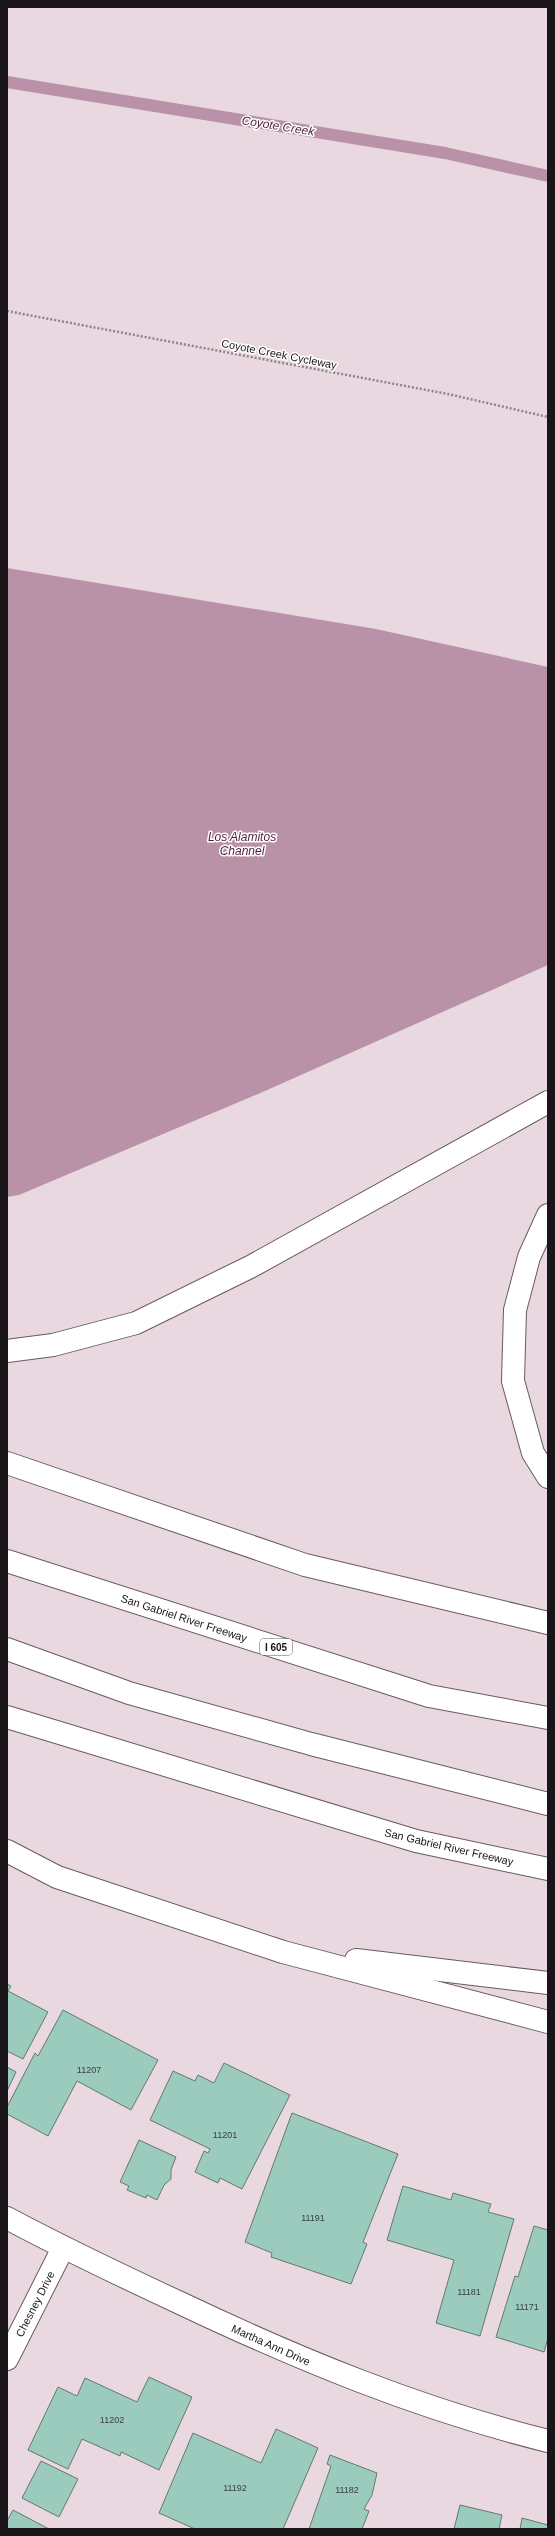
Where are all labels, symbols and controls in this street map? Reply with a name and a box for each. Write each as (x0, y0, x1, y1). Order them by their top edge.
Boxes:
water label: Coyote Creek (241, 113, 316, 139)
street label: Coyote Creek Cycleway (220, 337, 338, 371)
water label: Los Alamitos Channel (208, 830, 276, 858)
street label: San Gabriel River Freeway (119, 1592, 249, 1644)
road number: I 605 (260, 1639, 292, 1655)
street label: San Gabriel River Freeway (383, 1826, 515, 1868)
house number: 11207 (77, 2065, 101, 2075)
house number: 11201 (213, 2130, 237, 2140)
house number: 11191 (301, 2213, 325, 2223)
street label: Chesney Drive (13, 2269, 57, 2339)
house number: 11181 (457, 2287, 481, 2297)
house number: 11171 (515, 2302, 539, 2312)
street label: Martha Ann Drive (230, 2322, 312, 2368)
house number: 11202 (100, 2415, 124, 2425)
house number: 11192 (223, 2483, 247, 2493)
house number: 11182 (335, 2485, 359, 2495)

